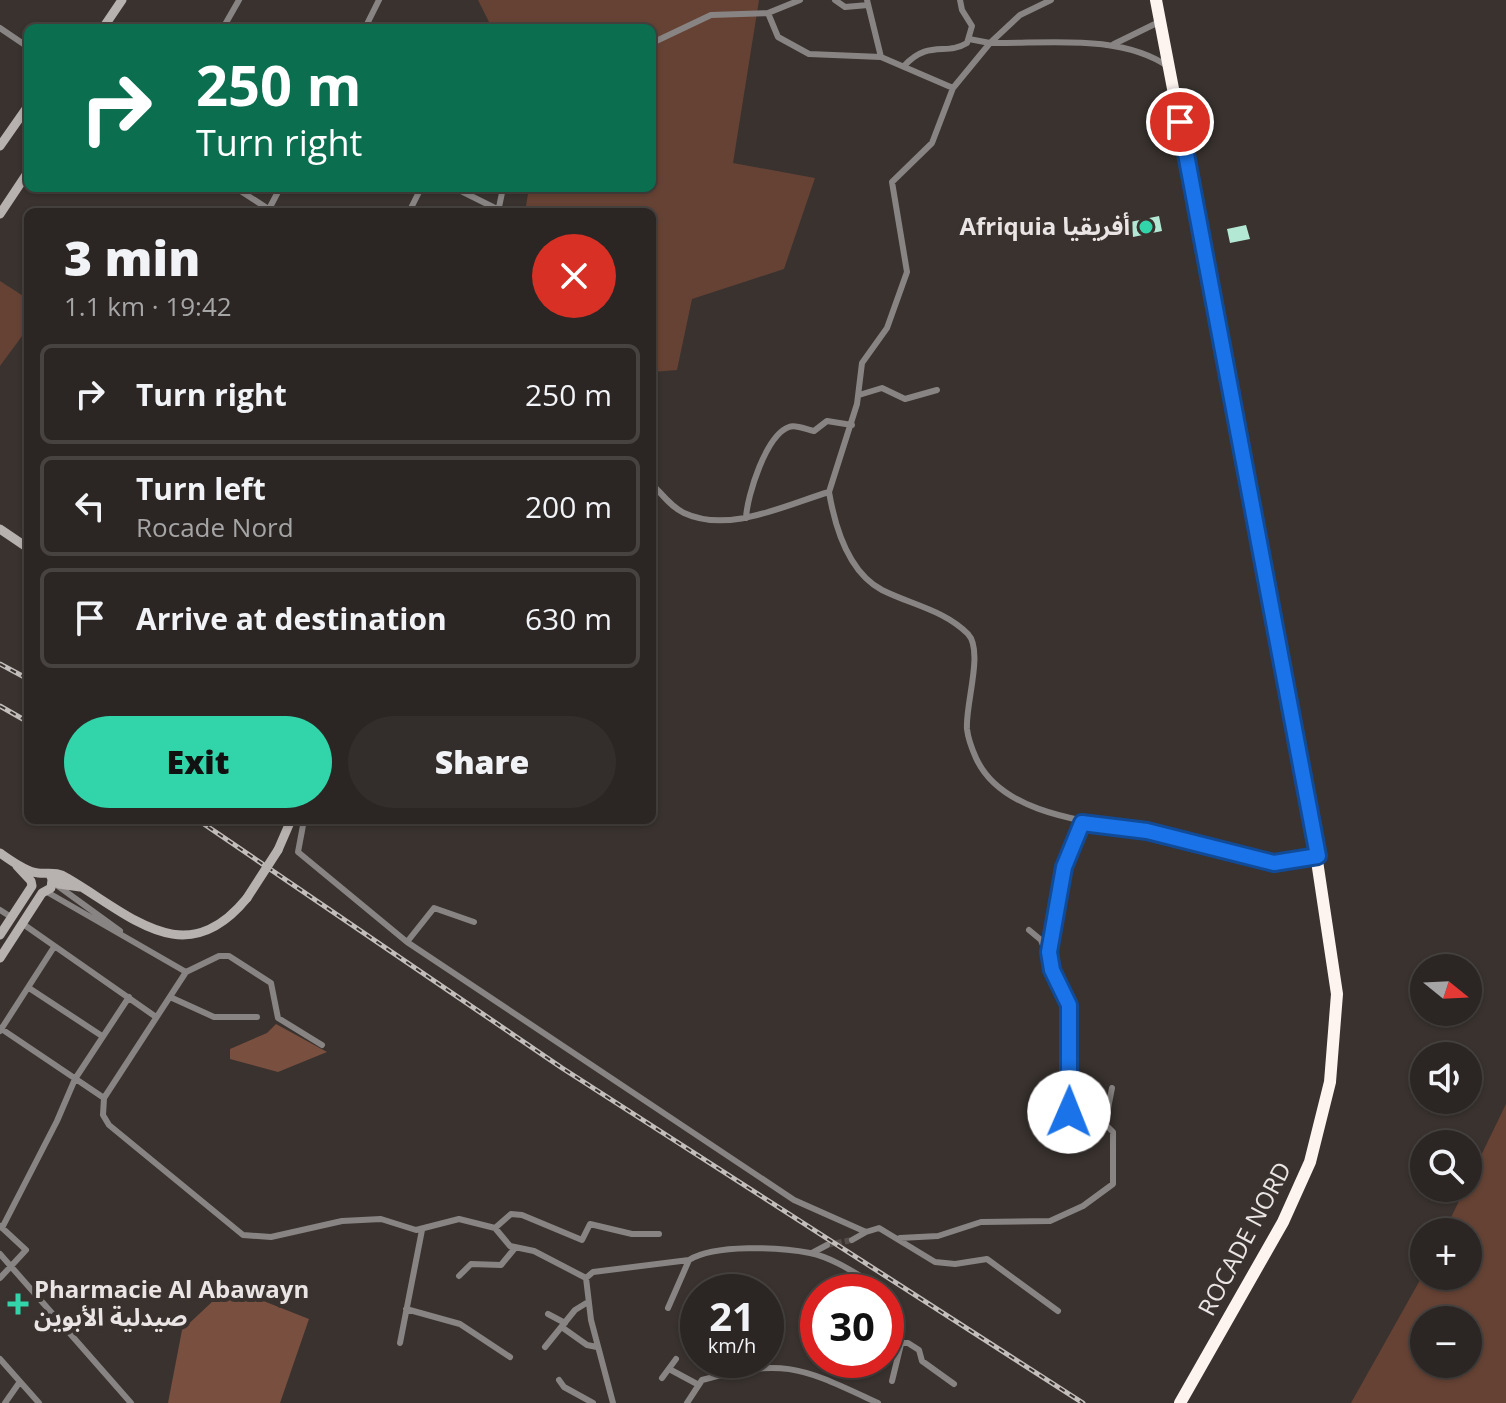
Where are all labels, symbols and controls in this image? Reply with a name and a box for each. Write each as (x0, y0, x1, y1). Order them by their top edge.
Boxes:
text: 250 m (196, 46, 362, 122)
icon: right (64, 56, 168, 160)
pin (1146, 88, 1214, 156)
icon: arrive (1158, 100, 1202, 144)
text: Turn right (196, 118, 362, 167)
place label: Afriquia أفريقيا (959, 209, 1130, 242)
marker: Afriquia أفريقيا (1137, 218, 1155, 236)
text: 3 min (64, 225, 200, 290)
button: close (532, 234, 616, 318)
text: 1.1 km · 19:42 (64, 288, 232, 324)
icon: right (68, 372, 112, 416)
text: Turn right (136, 374, 287, 415)
text: 250 m (525, 374, 612, 415)
text: Turn left (136, 468, 266, 509)
icon: left (68, 484, 112, 528)
text: 200 m (525, 486, 612, 527)
text: Rocade Nord (136, 509, 294, 545)
icon: arrive (68, 596, 112, 640)
text: Arrive at destination (136, 598, 447, 639)
text: 630 m (525, 598, 612, 639)
button: Exit (64, 716, 332, 808)
button: Share (348, 716, 616, 808)
north arrow (1410, 954, 1482, 1026)
map controls (1410, 954, 1482, 1378)
button: sound (1410, 1042, 1482, 1114)
position arrow (1027, 1070, 1111, 1154)
button: search (1410, 1130, 1482, 1202)
street label: ROCADE NORD (1189, 1156, 1298, 1321)
button: + (1410, 1218, 1482, 1290)
place label: Pharmacie Al Abawayn صيدلية الأبوين (34, 1272, 309, 1333)
speed limit sign: 30 (800, 1274, 904, 1378)
text: 21 (709, 1288, 755, 1343)
marker: Pharmacie Al Abawayn صيدلية الأبوين (9, 1295, 27, 1313)
button: − (1410, 1306, 1482, 1378)
text: km/h (708, 1332, 756, 1359)

